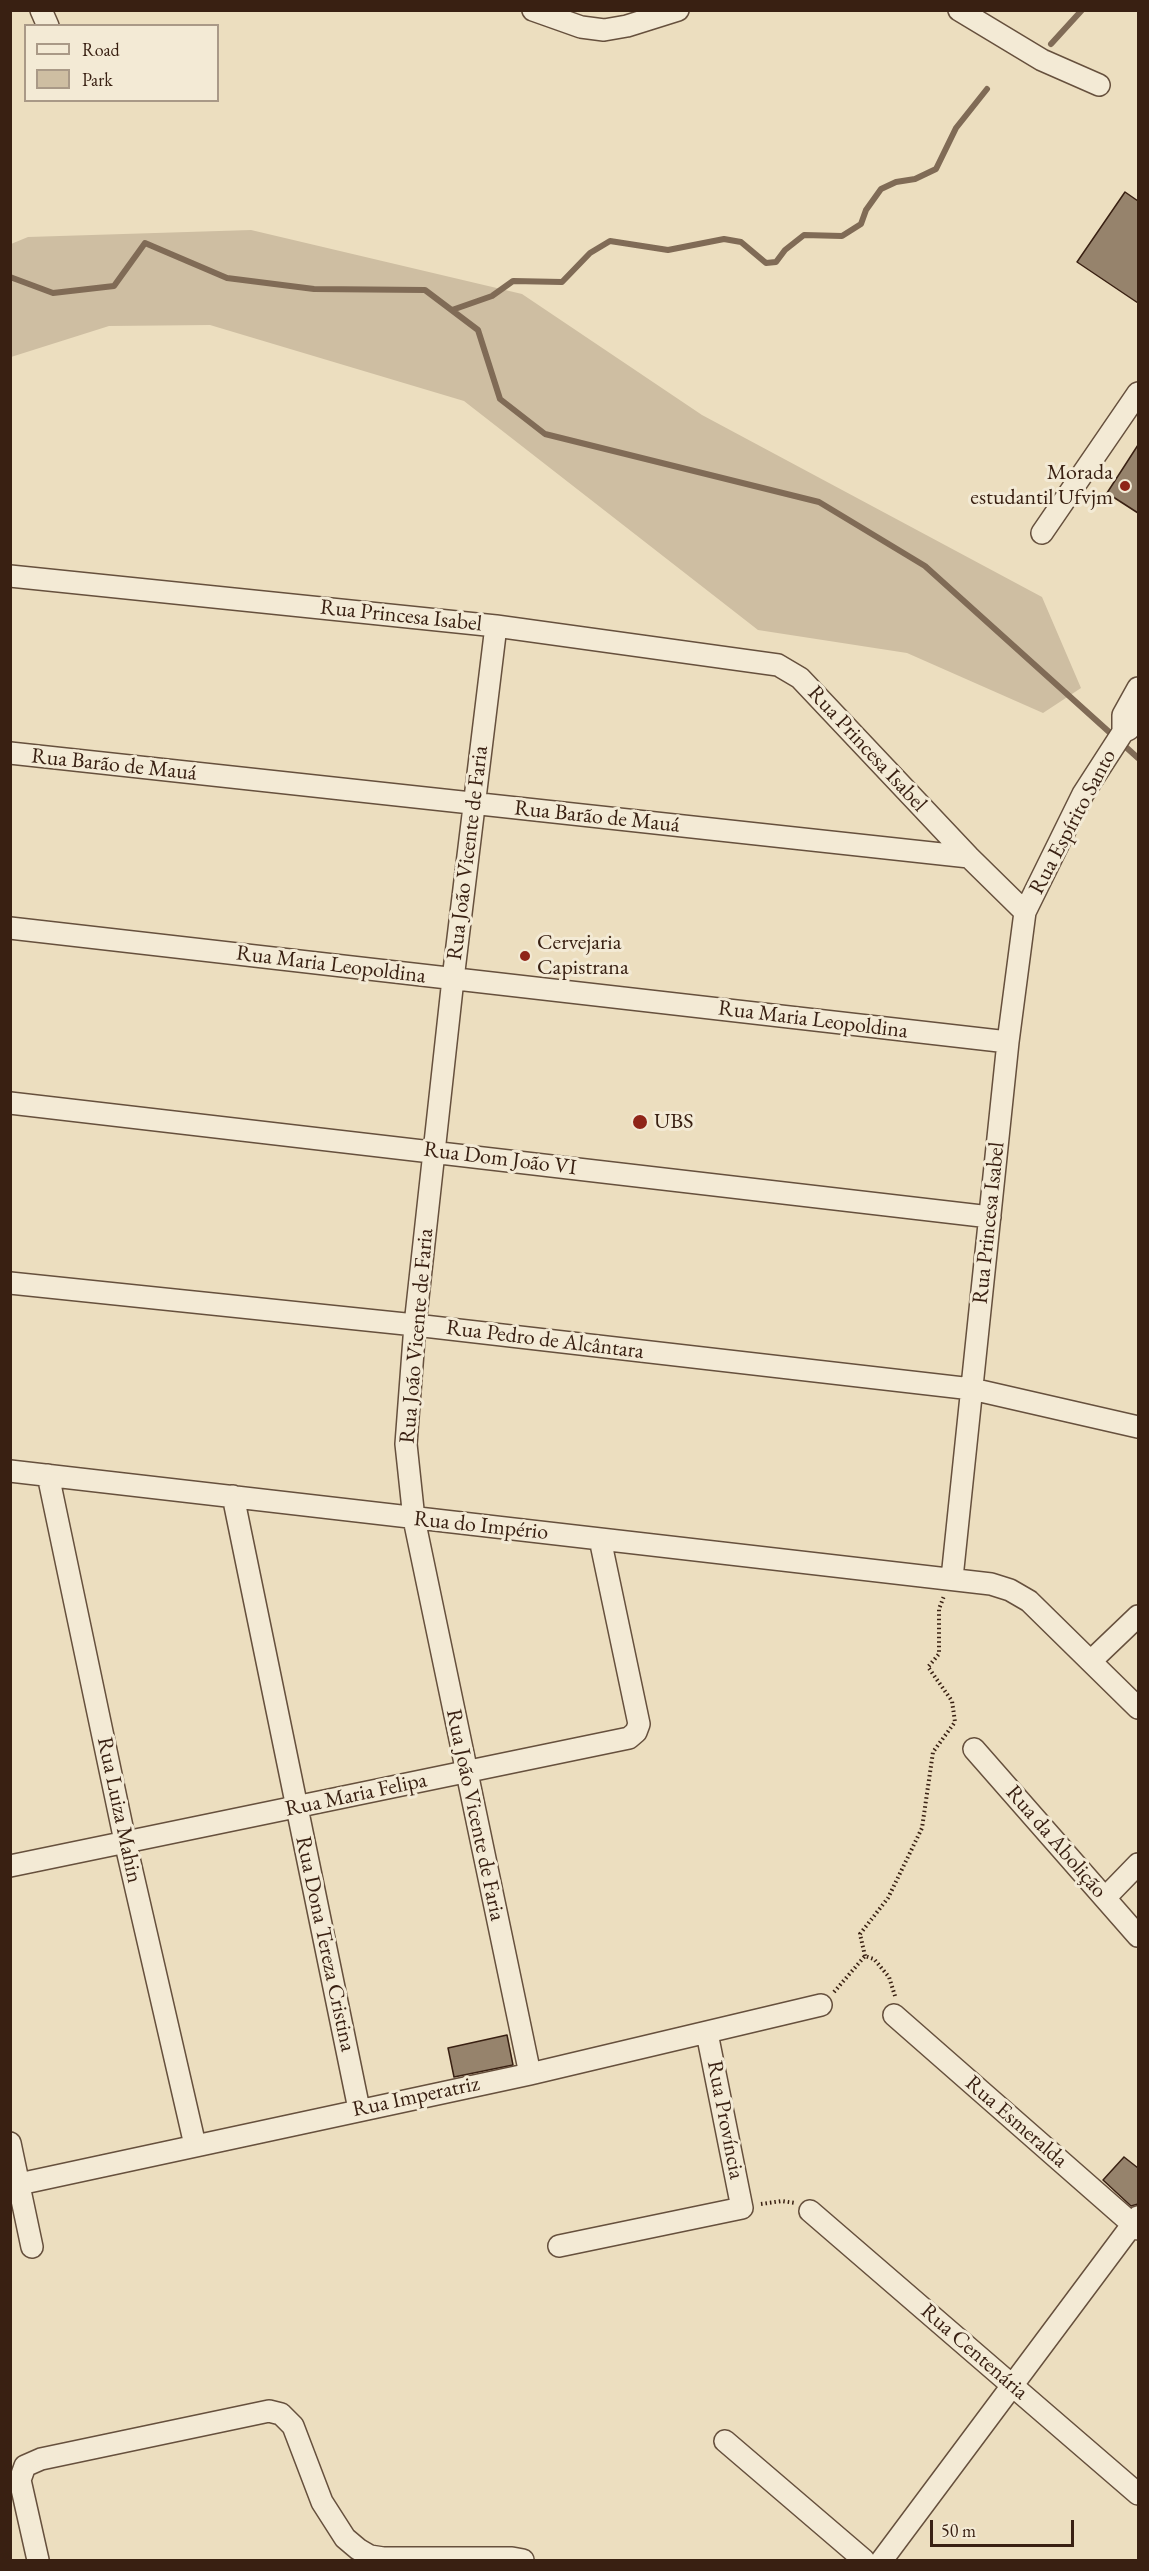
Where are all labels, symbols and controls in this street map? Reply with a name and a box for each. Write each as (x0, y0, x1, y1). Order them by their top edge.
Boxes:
legend (24, 24, 219, 102)
text: Road (82, 38, 120, 61)
text: Park (82, 68, 113, 91)
place label: Morada estudantil Ufvjm (970, 460, 1113, 512)
marker: Morada estudantil Ufvjm (1118, 479, 1132, 493)
street label: Rua Princesa Isabel (319, 594, 483, 638)
street label: Rua Princesa Isabel (802, 680, 932, 818)
street label: Rua Barão de Mauá (30, 743, 198, 787)
street label: Rua João Vicente de Faria (442, 744, 494, 962)
street label: Rua Espírito Santo (1024, 745, 1122, 899)
street label: Rua Barão de Mauá (513, 795, 681, 839)
place label: Cervejaria Capistrana (537, 930, 629, 981)
street label: Rua Maria Leopoldina (235, 940, 427, 990)
marker: Cervejaria Capistrana (518, 949, 532, 963)
street label: Rua Maria Leopoldina (717, 995, 909, 1045)
place label: UBS (654, 1109, 693, 1135)
marker: UBS (631, 1113, 649, 1131)
street label: Rua Dom João VI (422, 1137, 578, 1181)
street label: Rua Princesa Isabel (967, 1141, 1011, 1305)
street label: Rua João Vicente de Faria (394, 1227, 440, 1445)
street label: Rua Pedro de Alcântara (445, 1315, 645, 1365)
street label: Rua do Império (412, 1506, 550, 1546)
street label: Rua João Vicente de Faria (440, 1707, 510, 1923)
street label: Rua Luiza Mahin (91, 1735, 147, 1885)
street label: Rua Maria Felipa (283, 1767, 429, 1823)
street label: Rua da Abolição (1000, 1780, 1112, 1904)
street label: Rua Dona Tereza Cristina (289, 1834, 361, 2054)
street label: Rua Província (701, 2058, 749, 2182)
street label: Rua Esmeralda (959, 2070, 1073, 2174)
street label: Rua Imperatriz (350, 2071, 482, 2123)
street label: Rua Centenária (915, 2298, 1033, 2406)
scale bar (933, 2508, 1077, 2546)
text: 50 m (941, 2519, 976, 2542)

